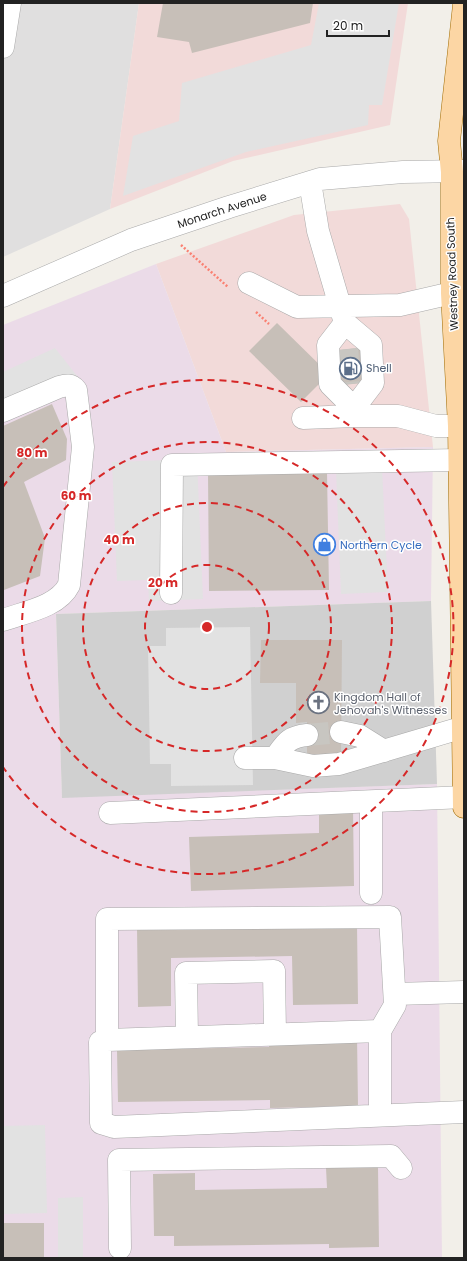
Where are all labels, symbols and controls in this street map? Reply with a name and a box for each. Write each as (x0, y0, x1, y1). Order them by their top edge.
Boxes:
scale bar (327, 12, 389, 38)
text: 20 m (333, 17, 363, 34)
street label: Monarch Avenue (175, 188, 269, 232)
street label: Westney Road South (442, 217, 462, 331)
fuel station icon: Shell (338, 355, 364, 381)
place label: Shell (366, 360, 392, 376)
text: 80 m (17, 444, 48, 461)
text: 60 m (61, 487, 92, 504)
text: 40 m (103, 531, 135, 548)
shop icon: Northern Cycle (311, 532, 337, 558)
place label: Northern Cycle (340, 537, 422, 553)
text: 20 m (148, 574, 178, 591)
centre of rings (200, 620, 214, 634)
place label: Kingdom Hall of Jehovah's Witnesses (334, 689, 447, 718)
church icon: Kingdom Hall of Jehovah's Witnesses (306, 690, 332, 716)

